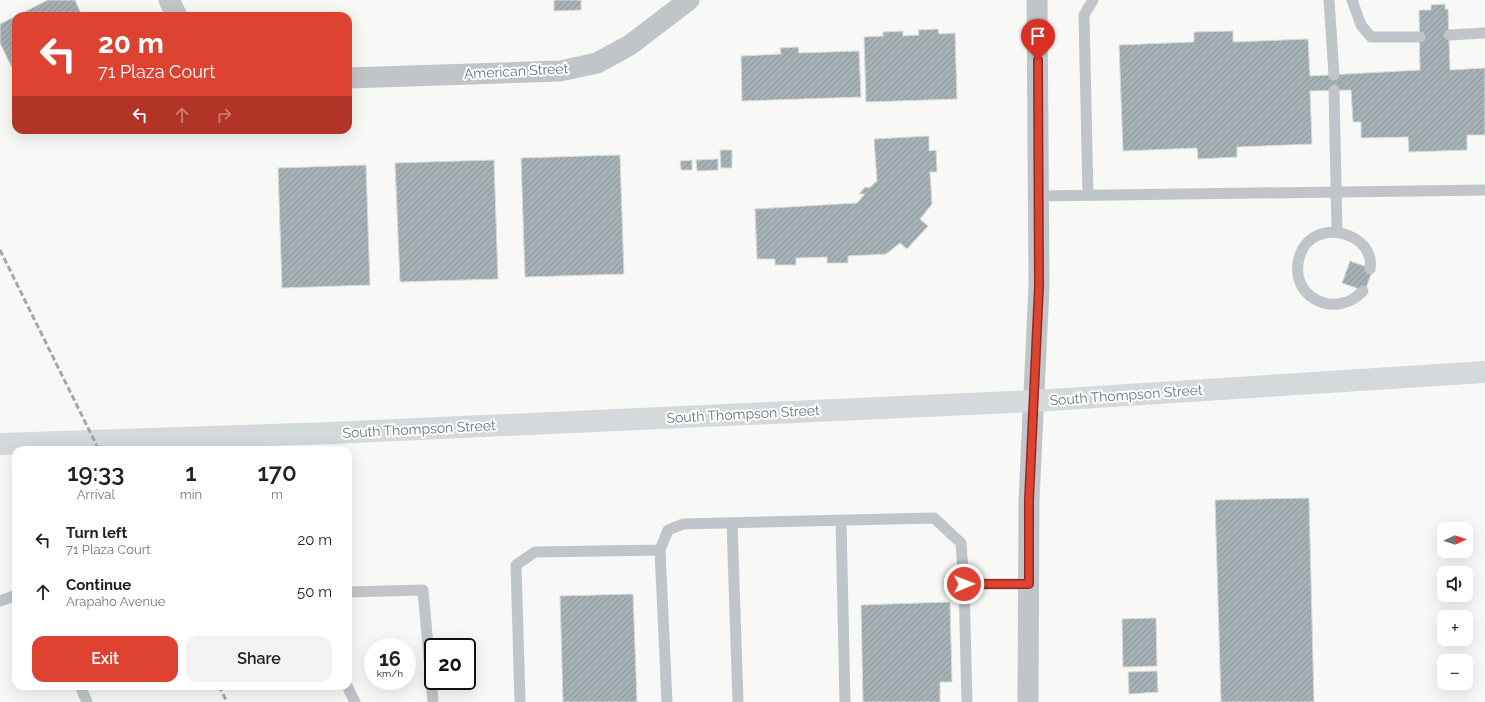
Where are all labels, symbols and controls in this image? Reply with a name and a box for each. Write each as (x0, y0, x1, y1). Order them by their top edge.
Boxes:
pin (1021, 19, 1055, 60)
icon: arrive (1027, 25, 1049, 47)
text: 20 m (98, 27, 164, 60)
icon: left (32, 28, 84, 80)
street label: American Street (463, 60, 569, 82)
text: 71 Plaza Court (98, 61, 215, 82)
icon: left (129, 104, 151, 126)
icon: ahead (171, 104, 193, 126)
icon: right (213, 104, 235, 126)
street label: South Thompson Street (1049, 382, 1203, 408)
street label: South Thompson Street (666, 402, 820, 426)
street label: South Thompson Street (342, 417, 496, 441)
text: 19:33 (67, 458, 124, 487)
text: 1 (185, 458, 197, 487)
text: 170 (257, 458, 297, 487)
text: Arrival (77, 487, 115, 502)
text: min (180, 487, 202, 502)
text: m (271, 487, 283, 502)
north arrow (1437, 522, 1473, 558)
map controls (1437, 522, 1473, 690)
text: Turn left (66, 524, 127, 542)
icon: left (32, 529, 54, 551)
text: 20 m (297, 531, 332, 549)
text: 71 Plaza Court (66, 542, 151, 557)
position arrow (943, 563, 985, 605)
button: sound (1437, 566, 1473, 602)
text: Continue (66, 576, 131, 594)
icon: ahead (32, 581, 54, 603)
text: 50 m (297, 583, 332, 601)
text: Arapaho Avenue (66, 594, 165, 609)
button: + (1437, 610, 1473, 646)
button: Exit (32, 636, 178, 682)
button: Share (186, 636, 332, 682)
speed limit sign: 20 (424, 638, 476, 690)
text: 16 (379, 647, 401, 671)
button: − (1437, 654, 1473, 690)
text: km/h (377, 668, 403, 679)

